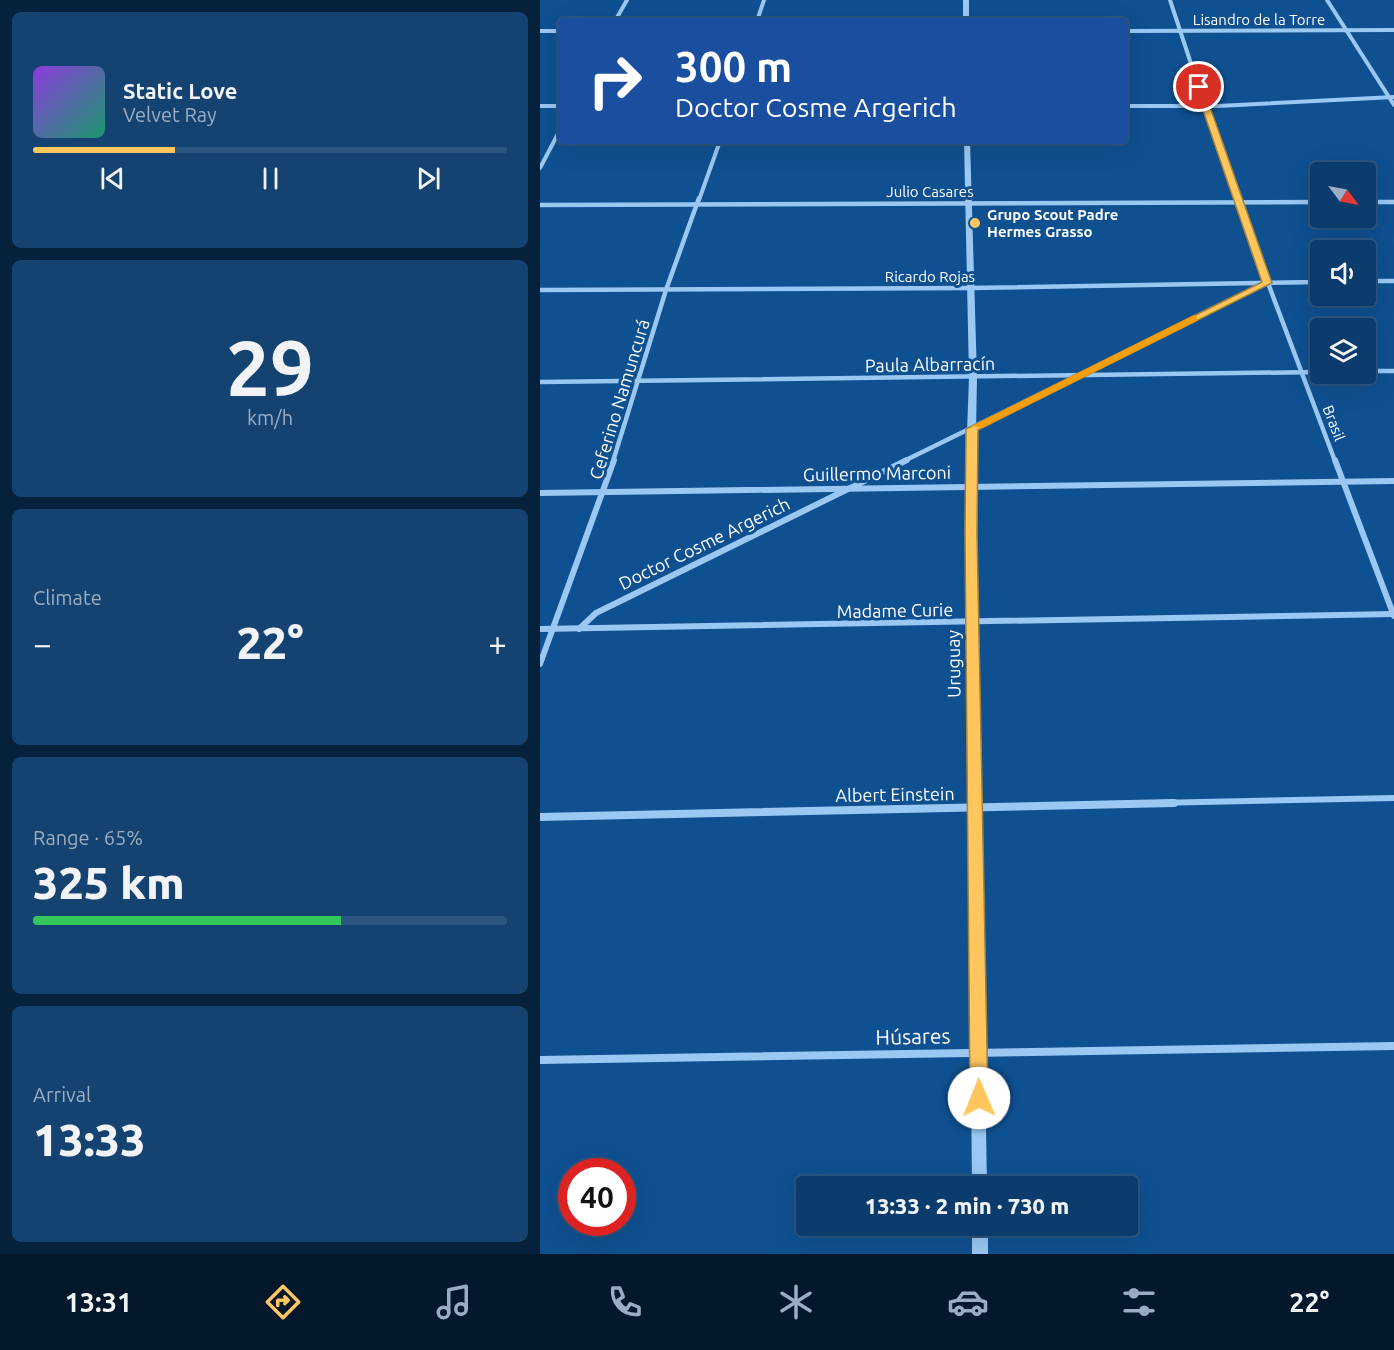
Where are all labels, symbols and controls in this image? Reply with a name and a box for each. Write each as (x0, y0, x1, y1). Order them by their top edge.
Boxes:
street label: Lisandro de la Torre (1193, 11, 1325, 28)
icon: right (576, 42, 654, 120)
text: 300 m (675, 43, 792, 90)
pin (1173, 61, 1224, 112)
icon: arrive (1182, 70, 1215, 103)
text: Static Love (123, 78, 238, 103)
text: Doctor Cosme Argerich (675, 92, 957, 122)
text: Velvet Ray (123, 103, 217, 126)
icon: previous (96, 162, 129, 195)
icon: pause (254, 162, 287, 195)
icon: next (412, 162, 445, 195)
north arrow (1310, 162, 1376, 228)
map controls (1310, 162, 1376, 384)
street label: Julio Casares (886, 183, 974, 200)
place label: Grupo Scout Padre Hermes Grasso (987, 206, 1118, 240)
marker: Grupo Scout Padre Hermes Grasso (968, 216, 982, 230)
button: sound (1310, 240, 1376, 306)
street label: Ricardo Rojas (885, 268, 975, 285)
street label: Ceferino Namuncurá (585, 316, 653, 482)
button: layers (1310, 318, 1376, 384)
text: 29 (226, 323, 314, 411)
street label: Paula Albarracín (865, 353, 995, 375)
street label: Brasil (1319, 403, 1349, 443)
text: km/h (247, 406, 293, 429)
street label: Guillermo Marconi (803, 462, 951, 484)
street label: Doctor Cosme Argerich (615, 493, 793, 593)
text: Climate (33, 586, 102, 609)
street label: Madame Curie (837, 599, 953, 621)
text: 22° (236, 617, 304, 668)
text: − (33, 625, 52, 662)
text: + (488, 625, 507, 662)
street label: Uruguay (942, 630, 964, 698)
street label: Albert Einstein (835, 783, 955, 805)
text: Range · 65% (33, 826, 143, 849)
text: 325 km (33, 857, 185, 908)
street label: Húsares (875, 1023, 951, 1049)
position arrow (947, 1066, 1011, 1130)
text: Arrival (33, 1083, 91, 1106)
text: 13:33 (33, 1114, 146, 1165)
speed limit sign: 40 (558, 1158, 636, 1236)
text: 13:33 · 2 min · 730 m (865, 1193, 1069, 1218)
icon: directions (262, 1281, 304, 1323)
icon: music (433, 1281, 475, 1323)
icon: phone (604, 1281, 646, 1323)
icon: climate (775, 1281, 817, 1323)
icon: car (947, 1281, 989, 1323)
icon: filters (1118, 1281, 1160, 1323)
text: 13:31 (65, 1287, 132, 1317)
text: 22° (1289, 1287, 1329, 1317)

